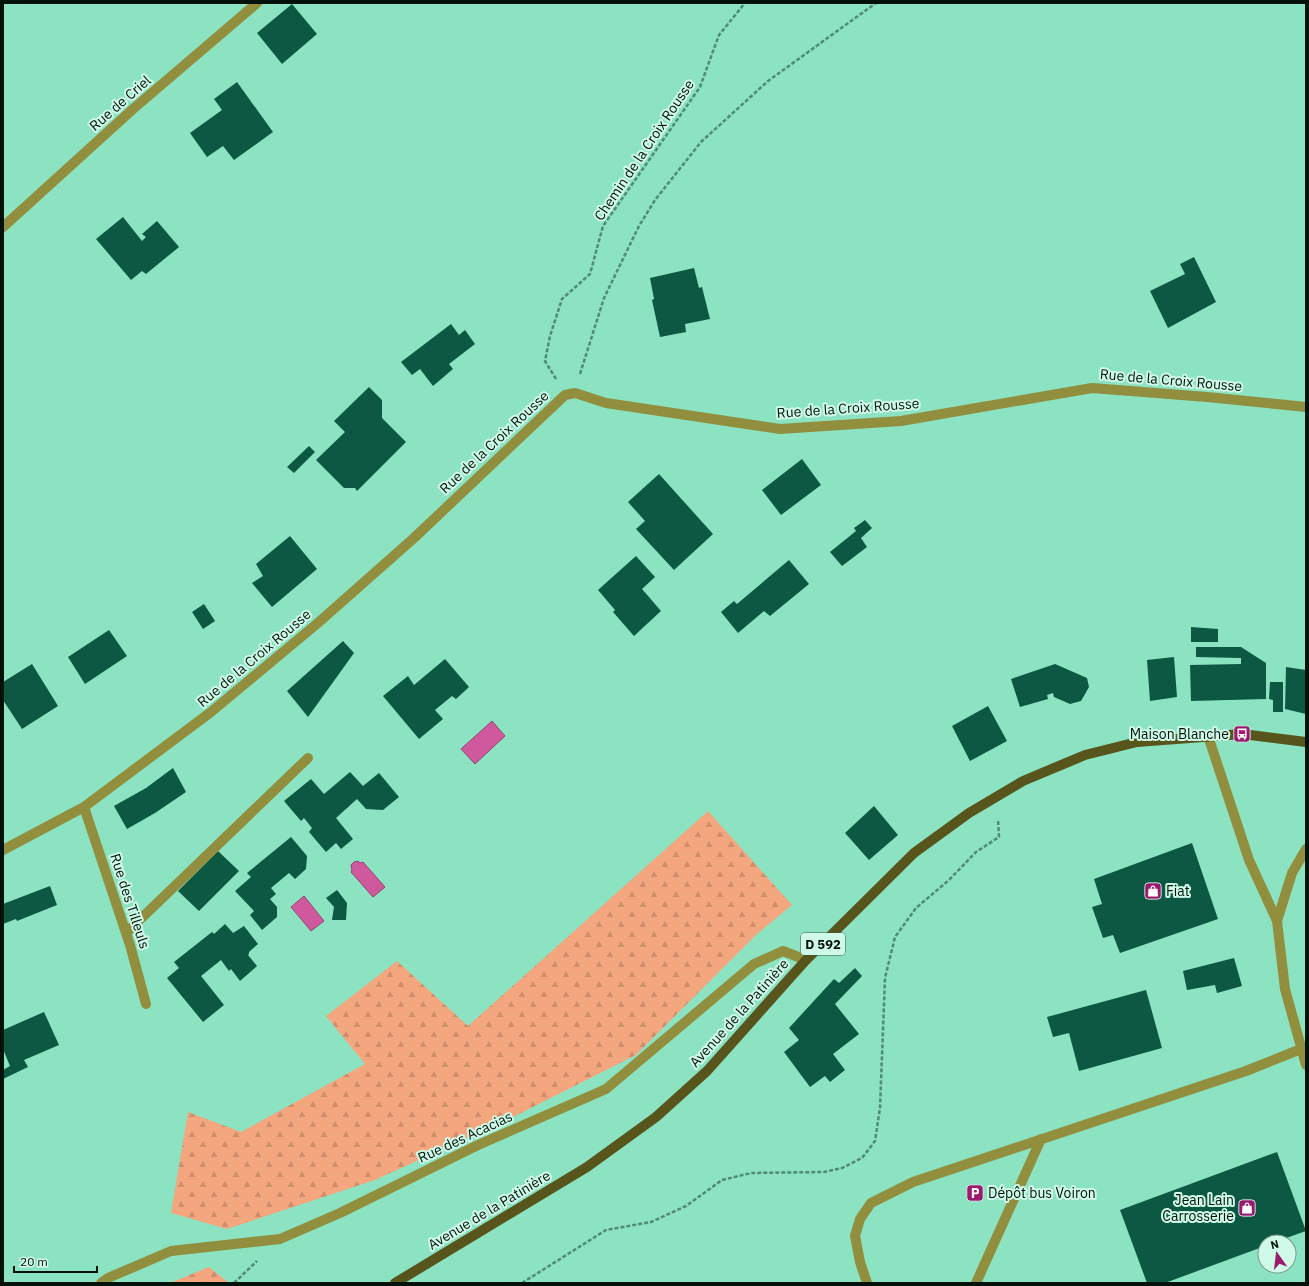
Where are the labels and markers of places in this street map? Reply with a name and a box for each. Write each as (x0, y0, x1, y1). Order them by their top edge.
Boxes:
bus stop icon: Maison Blanche (1232, 724, 1252, 744)
place label: Maison Blanche (1130, 725, 1229, 743)
shop icon: Fiat (1143, 881, 1163, 901)
place label: Fiat (1166, 882, 1190, 900)
parking icon: Dépôt bus Voiron (965, 1183, 985, 1203)
place label: Dépôt bus Voiron (988, 1184, 1096, 1202)
place label: Jean Lain Carrosserie (1162, 1191, 1234, 1225)
shop icon: Jean Lain Carrosserie (1237, 1198, 1257, 1218)

